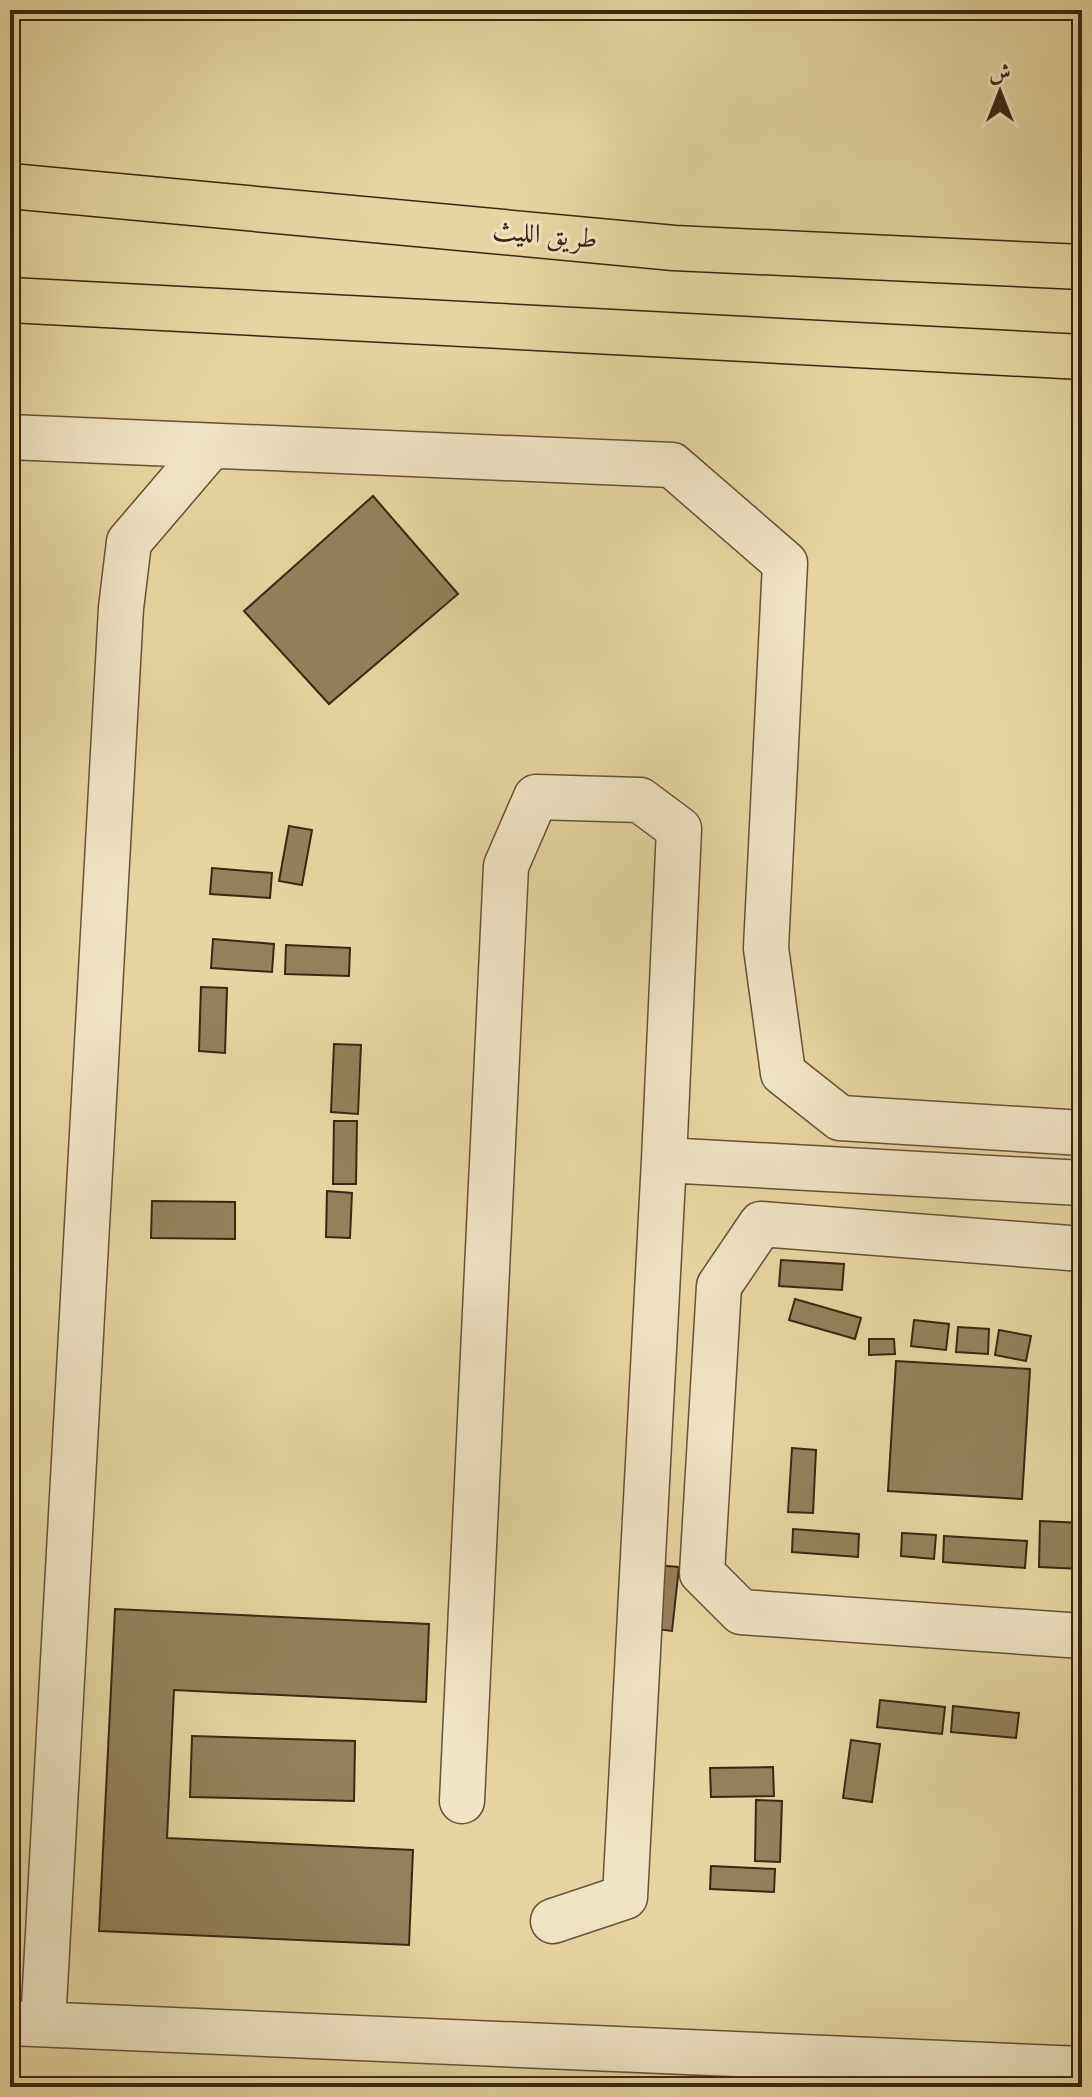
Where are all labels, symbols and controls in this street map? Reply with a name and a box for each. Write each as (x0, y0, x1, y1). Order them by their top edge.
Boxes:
north arrow (960, 52, 1040, 132)
text: ش (989, 60, 1011, 88)
street label: طريق الليث (491, 214, 599, 258)

